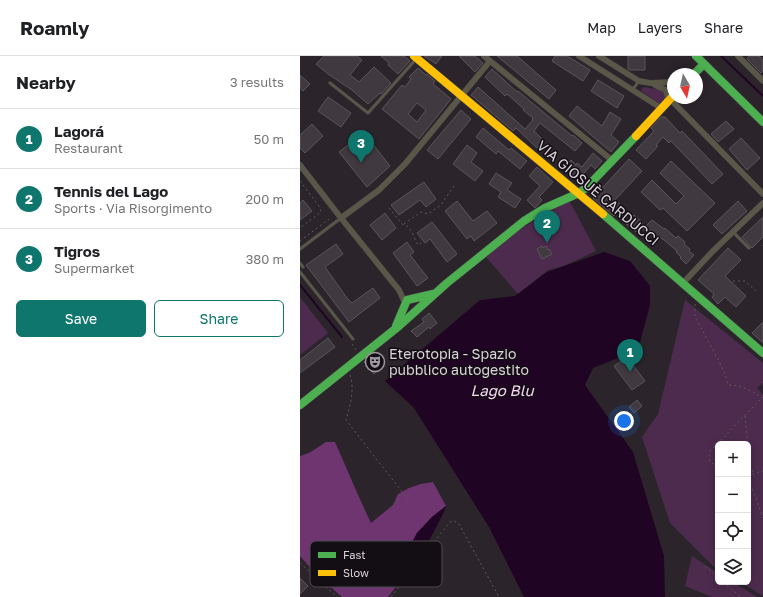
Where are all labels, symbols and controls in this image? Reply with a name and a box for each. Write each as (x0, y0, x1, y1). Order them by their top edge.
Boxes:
text: Roamly (20, 16, 89, 39)
text: Map (587, 19, 616, 36)
text: Layers (638, 19, 682, 36)
text: Share (704, 19, 743, 36)
north arrow (667, 68, 703, 104)
text: Nearby (16, 72, 76, 93)
text: 3 results (230, 74, 284, 90)
text: Lagorá (54, 122, 104, 140)
pin: 3 (348, 130, 374, 163)
text: 1 (26, 131, 32, 147)
text: 50 m (254, 131, 284, 147)
street label: VIA GIOSUÈ CARDUCCI (534, 137, 663, 249)
text: Restaurant (54, 140, 123, 156)
text: Tennis del Lago (54, 182, 168, 200)
text: 2 (25, 191, 33, 207)
text: 200 m (246, 191, 284, 207)
text: Sports · Via Risorgimento (54, 200, 212, 216)
pin: 2 (534, 210, 560, 243)
text: Tigros (54, 242, 100, 260)
text: 3 (25, 251, 33, 267)
text: 380 m (246, 251, 284, 267)
text: Supermarket (54, 260, 135, 276)
button: Save (16, 300, 146, 337)
button: Share (154, 300, 284, 337)
pin: 1 (617, 339, 643, 372)
place label: Eterotopia - Spazio pubblico autogestito (389, 345, 529, 378)
theatre icon: Eterotopia - Spazio pubblico autogestito (364, 351, 386, 373)
water label: Lago Blu (470, 381, 534, 400)
your location (614, 411, 634, 431)
map controls (715, 441, 751, 585)
button: + (715, 441, 751, 477)
button: − (715, 477, 751, 513)
button: locate (715, 513, 751, 549)
legend (310, 541, 442, 587)
text: Fast (343, 548, 366, 561)
button: layers (715, 549, 751, 585)
text: Slow (343, 566, 369, 579)

